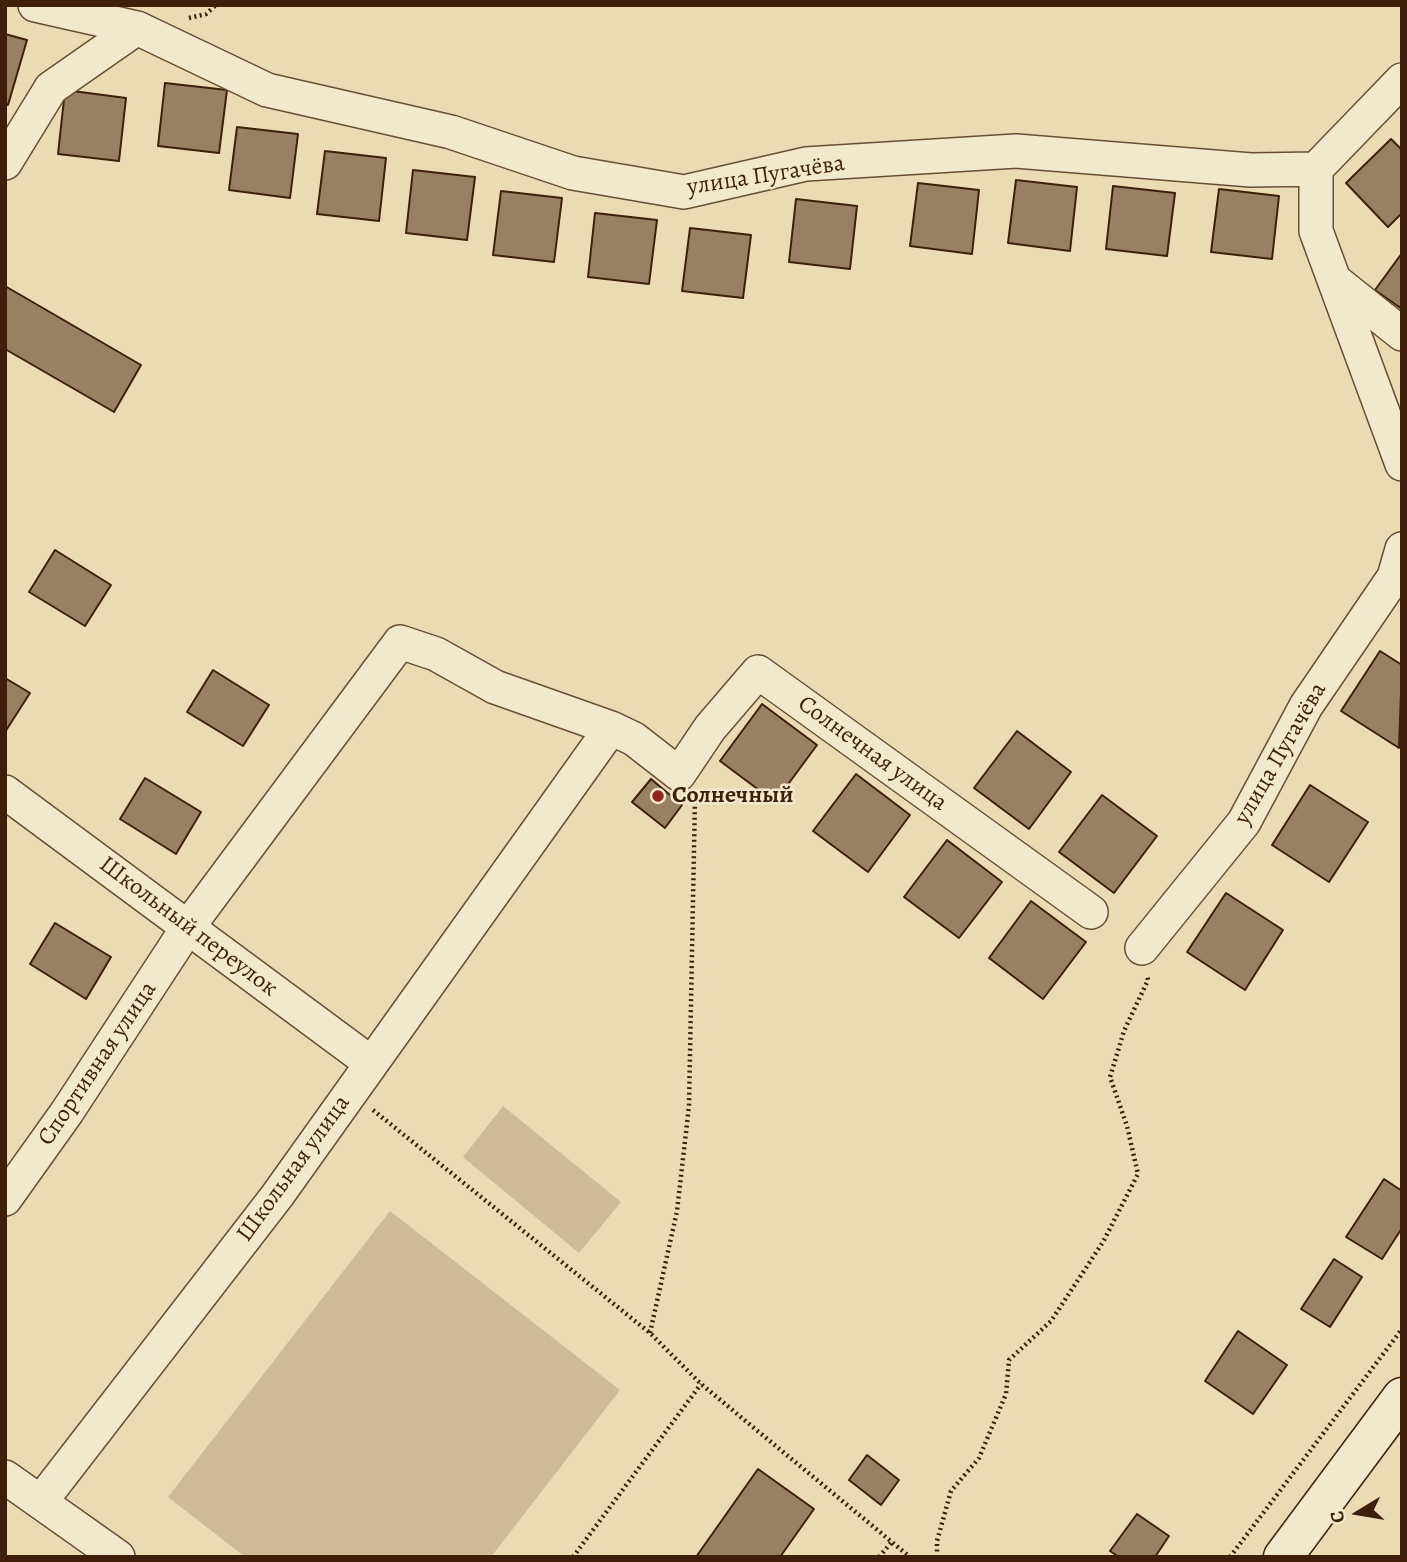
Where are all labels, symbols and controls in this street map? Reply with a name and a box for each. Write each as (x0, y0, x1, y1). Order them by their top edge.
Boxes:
street label: улица Пугачёва (685, 149, 847, 203)
street label: улица Пугачёва (1229, 678, 1333, 830)
street label: Солнечная улица (792, 690, 952, 818)
place label: Солнечный (672, 782, 794, 810)
marker: Солнечный (650, 788, 666, 804)
street label: Школьный переулок (93, 850, 283, 1004)
street label: Спортивная улица (32, 976, 164, 1152)
street label: Школьная улица (231, 1090, 357, 1248)
north arrow (1323, 1478, 1393, 1548)
text: С (1324, 1509, 1351, 1525)

